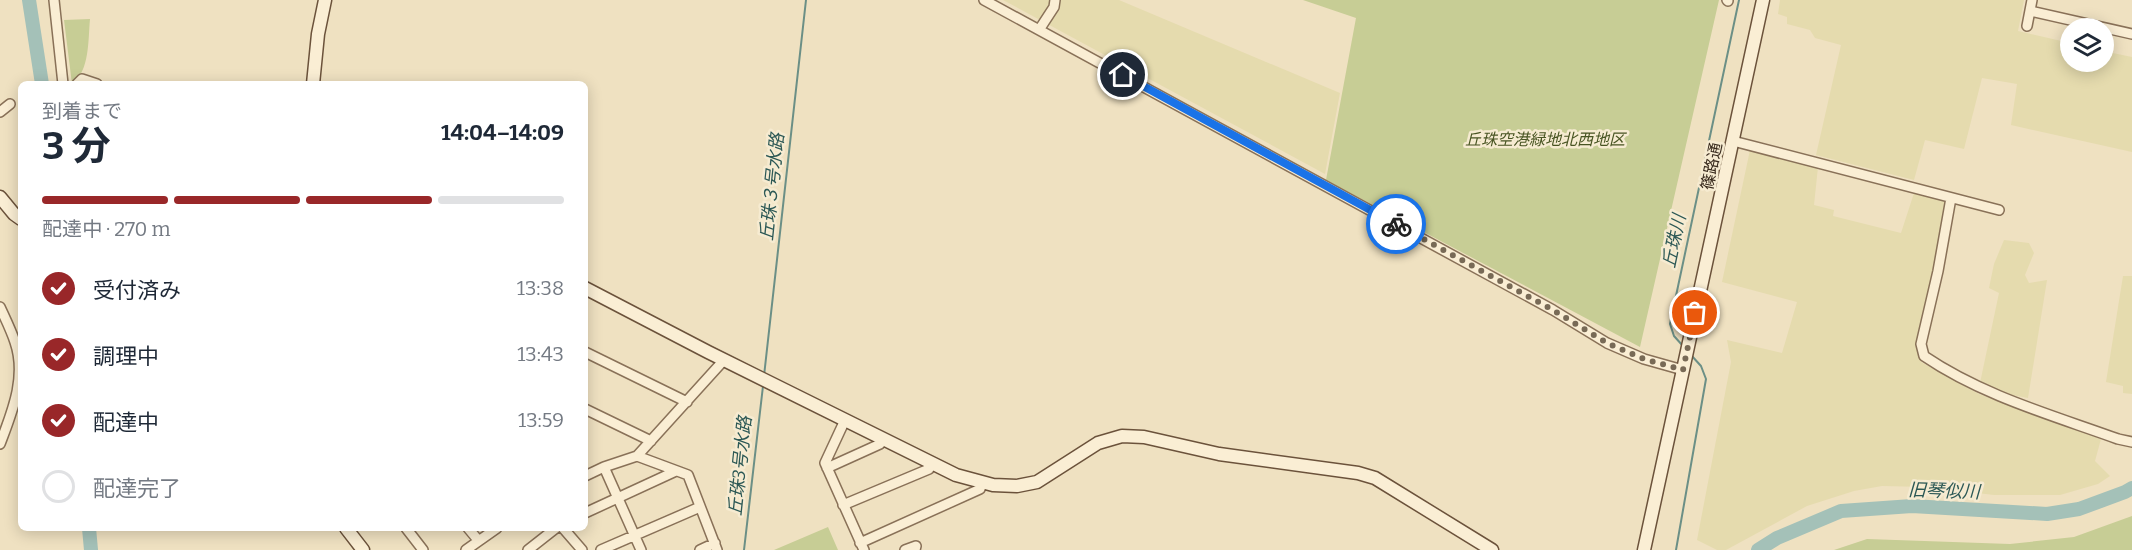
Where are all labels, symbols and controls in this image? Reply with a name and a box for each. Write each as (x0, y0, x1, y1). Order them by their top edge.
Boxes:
map controls (2060, 18, 2114, 72)
button: layers (2060, 18, 2114, 72)
pin (1097, 49, 1148, 100)
icon: home (1106, 58, 1139, 91)
text: 到着まで (42, 99, 122, 123)
text: 14:04–14:09 (441, 119, 564, 146)
text: 3 分 (42, 123, 110, 169)
water label: 丘珠３号水路 (755, 130, 789, 242)
park label: 丘珠空港緑地北西地区 (1465, 130, 1627, 149)
street label: 篠路通 (1697, 141, 1726, 192)
courier (1366, 194, 1426, 254)
icon: bike (1380, 208, 1413, 241)
water label: 丘珠川 (1658, 210, 1691, 270)
text: 配達中 · 270 m (42, 217, 170, 241)
icon: check (42, 272, 75, 305)
text: 13:38 (517, 276, 564, 300)
text: 受付済み (93, 277, 181, 304)
pin (1669, 287, 1720, 338)
icon: bag (1678, 296, 1711, 329)
icon: check (42, 338, 75, 371)
text: 13:43 (517, 342, 564, 366)
text: 調理中 (93, 343, 159, 370)
icon: check (42, 404, 75, 437)
text: 13:59 (518, 408, 564, 432)
text: 配達中 (93, 409, 159, 436)
water label: 丘珠3号水路 (724, 413, 756, 517)
text: 配達完了 (93, 475, 181, 502)
water label: 旧琴似川 (1908, 479, 1982, 503)

